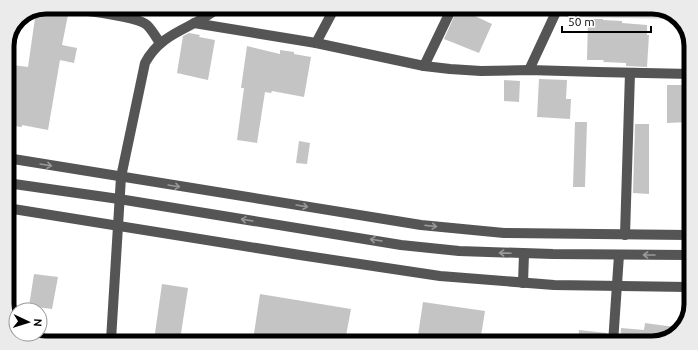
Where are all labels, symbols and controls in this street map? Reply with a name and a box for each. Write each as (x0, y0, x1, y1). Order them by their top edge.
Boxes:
scale bar (562, 8, 651, 34)
text: 50 m (568, 15, 595, 28)
one-way arrow (39, 161, 52, 169)
one-way arrow (167, 182, 180, 190)
one-way arrow (295, 202, 308, 210)
one-way arrow (241, 215, 254, 223)
one-way arrow (424, 222, 437, 230)
one-way arrow (370, 236, 383, 244)
one-way arrow (499, 249, 512, 257)
one-way arrow (643, 251, 656, 259)
north arrow (8, 302, 48, 342)
text: N (32, 318, 44, 327)

